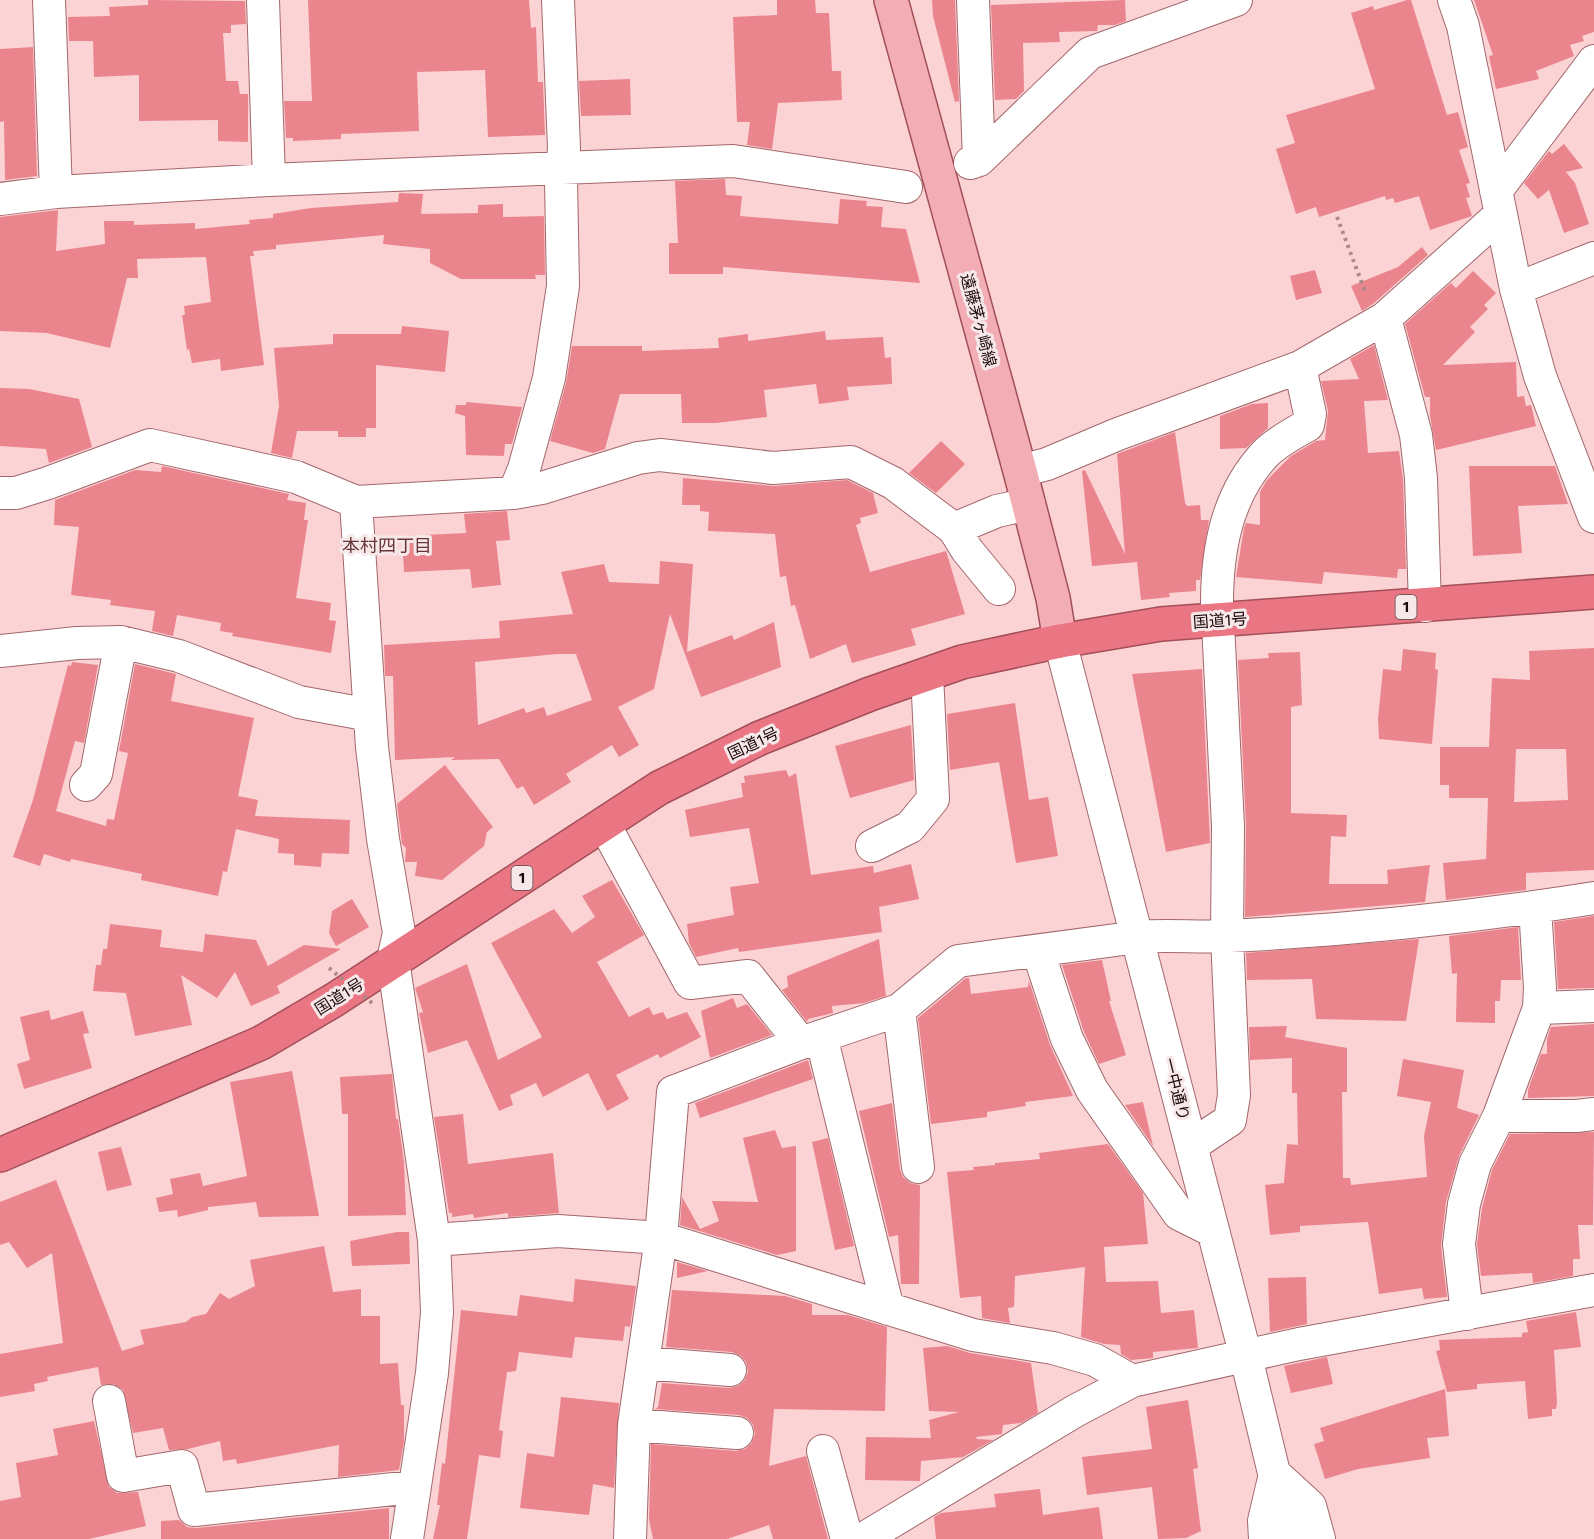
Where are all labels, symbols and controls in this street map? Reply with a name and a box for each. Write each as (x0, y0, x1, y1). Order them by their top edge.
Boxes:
street label: 遠藤茅ヶ崎線 (957, 271, 1000, 369)
district label: 本村四丁目 (342, 535, 432, 557)
road number: 1 (1396, 595, 1416, 619)
street label: 国道1号 (1192, 609, 1248, 632)
street label: 国道1号 (725, 723, 782, 764)
road number: 1 (512, 866, 532, 890)
street label: 国道1号 (311, 974, 367, 1019)
street label: 一中通り (1160, 1056, 1193, 1122)

